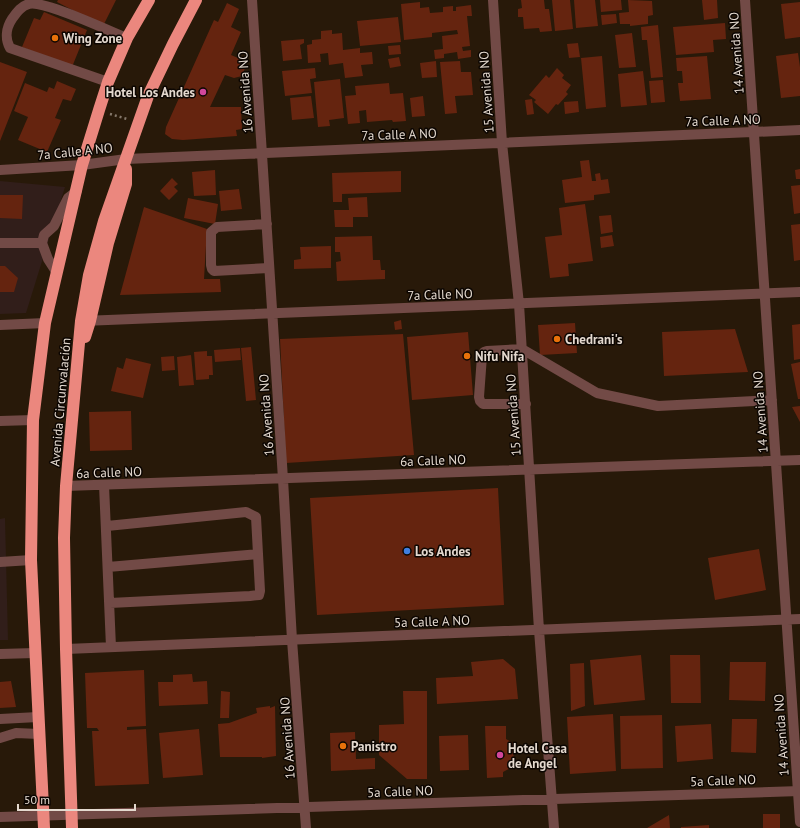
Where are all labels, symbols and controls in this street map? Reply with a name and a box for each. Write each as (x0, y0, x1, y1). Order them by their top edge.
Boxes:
street label: 14 Avenida NO (725, 11, 748, 95)
place label: Wing Zone (63, 30, 122, 47)
marker: Wing Zone (50, 33, 60, 43)
street label: 16 Avenida NO (234, 50, 257, 134)
street label: 15 Avenida NO (475, 50, 498, 134)
place label: Hotel Los Andes (106, 84, 195, 101)
marker: Hotel Los Andes (198, 87, 208, 97)
street label: 7a Calle A NO (685, 111, 761, 130)
street label: 7a Calle A NO (361, 125, 437, 144)
street label: 7a Calle A NO (37, 139, 114, 164)
street label: 7a Calle NO (407, 285, 473, 304)
place label: Chedrani's (565, 331, 623, 348)
marker: Chedrani's (552, 334, 562, 344)
street label: Avenida Circunvalación (46, 337, 75, 467)
place label: Nifu Nifa (475, 348, 524, 365)
marker: Nifu Nifa (462, 351, 472, 361)
street label: 14 Avenida NO (749, 370, 772, 454)
street label: 16 Avenida NO (255, 373, 278, 457)
street label: 15 Avenida NO (502, 373, 525, 457)
street label: 6a Calle NO (400, 451, 466, 470)
street label: 6a Calle NO (76, 463, 142, 482)
place label: Los Andes (415, 543, 471, 560)
marker: Los Andes (402, 546, 412, 556)
street label: 5a Calle A NO (394, 612, 470, 631)
street label: 14 Avenida NO (770, 693, 793, 777)
street label: 16 Avenida NO (276, 696, 299, 780)
place label: Panistro (351, 738, 397, 755)
place label: Hotel Casa de Angel (508, 740, 567, 772)
marker: Panistro (338, 741, 348, 751)
marker: Hotel Casa de Angel (495, 750, 505, 760)
street label: 5a Calle NO (690, 771, 756, 790)
street label: 5a Calle NO (367, 782, 433, 801)
scale bar (18, 786, 135, 812)
text: 50 m (24, 792, 50, 807)

